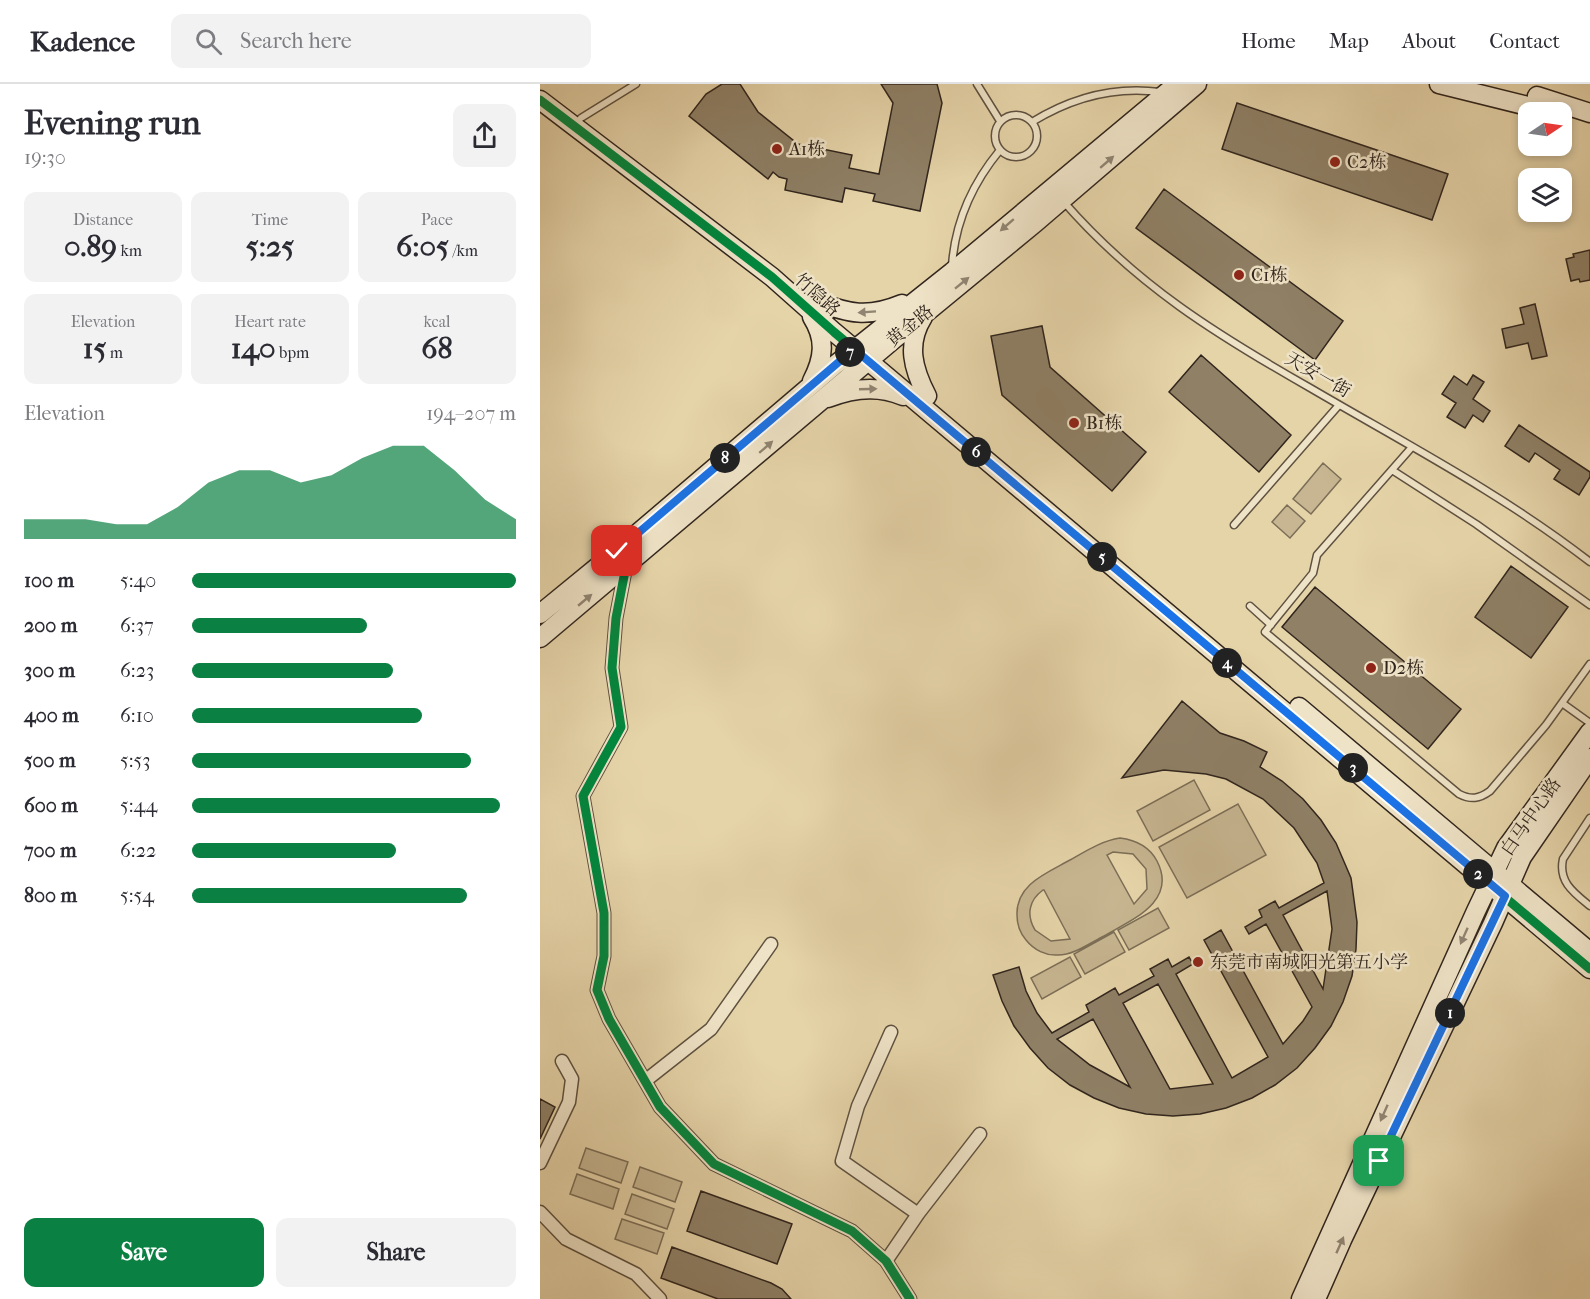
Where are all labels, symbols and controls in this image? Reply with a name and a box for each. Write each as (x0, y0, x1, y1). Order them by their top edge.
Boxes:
search box (171, 14, 591, 68)
text: Kadence (30, 25, 135, 58)
icon: search (192, 25, 225, 58)
text: Search here (240, 28, 352, 54)
text: Home (1241, 29, 1296, 53)
text: Map (1329, 29, 1369, 53)
text: About (1402, 29, 1456, 53)
text: Contact (1489, 29, 1560, 53)
north arrow (1518, 102, 1572, 156)
map controls (1518, 102, 1572, 222)
text: Evening run (24, 104, 201, 143)
button: share (453, 104, 516, 167)
place label: A1栋 (788, 139, 825, 160)
marker: A1栋 (770, 142, 784, 156)
text: 19:30 (24, 146, 66, 169)
place label: C2栋 (1347, 152, 1386, 173)
one-way arrow (1099, 155, 1115, 168)
marker: C2栋 (1328, 155, 1342, 169)
button: layers (1518, 168, 1572, 222)
text: Distance (73, 210, 133, 229)
text: Time (252, 210, 288, 229)
text: Pace (421, 210, 453, 229)
one-way arrow (1000, 218, 1015, 231)
text: 0.89 (64, 229, 117, 264)
text: 5:25 (246, 229, 294, 264)
text: 6:05 (396, 229, 449, 264)
text: km (117, 241, 142, 260)
text: /km (449, 241, 478, 260)
place label: C1栋 (1251, 265, 1288, 286)
marker: C1栋 (1232, 268, 1246, 282)
street label: 竹隐路 (790, 269, 844, 321)
one-way arrow (954, 277, 969, 290)
street label: 黄金路 (882, 301, 938, 351)
one-way arrow (858, 308, 877, 317)
text: Elevation (71, 312, 135, 331)
text: Heart rate (234, 312, 306, 331)
text: kcal (424, 312, 450, 331)
text: 15 (83, 331, 106, 366)
text: 140 (231, 331, 276, 366)
text: 68 (421, 331, 453, 366)
pin: 7 (835, 337, 865, 367)
text: 7 (846, 342, 854, 361)
text: m (106, 343, 123, 362)
text: bpm (276, 343, 309, 362)
street label: 天安一街 (1282, 348, 1354, 402)
one-way arrow (858, 385, 877, 394)
text: Elevation (24, 402, 105, 425)
text: 194–207 m (426, 402, 516, 425)
place label: B1栋 (1086, 413, 1122, 434)
marker: B1栋 (1067, 416, 1081, 430)
pin: 6 (961, 437, 991, 467)
one-way arrow (758, 441, 773, 454)
text: 6 (972, 442, 980, 461)
pin: 8 (710, 443, 740, 473)
text: 8 (721, 448, 729, 467)
pin (591, 525, 642, 576)
icon: check (600, 534, 633, 567)
pin: 5 (1087, 542, 1117, 572)
text: 5 (1099, 547, 1105, 566)
text: 100 m (24, 569, 74, 592)
text: 5:40 (120, 569, 156, 592)
one-way arrow (577, 594, 592, 607)
text: 200 m (24, 614, 77, 637)
text: 6:37 (120, 614, 154, 637)
pin: 4 (1212, 648, 1242, 678)
text: 4 (1222, 653, 1232, 672)
place label: D2栋 (1383, 658, 1424, 679)
text: 300 m (24, 659, 75, 682)
text: 6:23 (120, 659, 154, 682)
marker: D2栋 (1364, 661, 1378, 675)
text: 400 m (24, 704, 79, 727)
text: 6:10 (120, 704, 154, 727)
text: 500 m (24, 749, 76, 772)
text: 5:53 (120, 749, 150, 772)
pin: 3 (1338, 753, 1368, 783)
text: 3 (1350, 758, 1356, 777)
street label: 白马中心路 (1497, 774, 1565, 860)
text: 600 m (24, 794, 78, 817)
text: 5:44 (120, 794, 157, 817)
text: 700 m (24, 839, 77, 862)
text: 6:22 (120, 839, 156, 862)
pin: 2 (1463, 859, 1493, 889)
text: 2 (1474, 864, 1482, 883)
text: 800 m (24, 884, 77, 907)
text: 5:54 (120, 884, 154, 907)
one-way arrow (1460, 927, 1469, 944)
place label: 东莞市南城阳光第五小学 (1210, 952, 1408, 973)
marker: 东莞市南城阳光第五小学 (1191, 955, 1205, 969)
pin: 1 (1435, 998, 1465, 1028)
text: 1 (1447, 1003, 1453, 1022)
one-way arrow (1379, 1105, 1389, 1123)
pin (1353, 1135, 1404, 1186)
icon: arrive (1362, 1144, 1395, 1177)
button: Save (24, 1218, 264, 1287)
button: Share (276, 1218, 516, 1287)
one-way arrow (1335, 1237, 1344, 1254)

